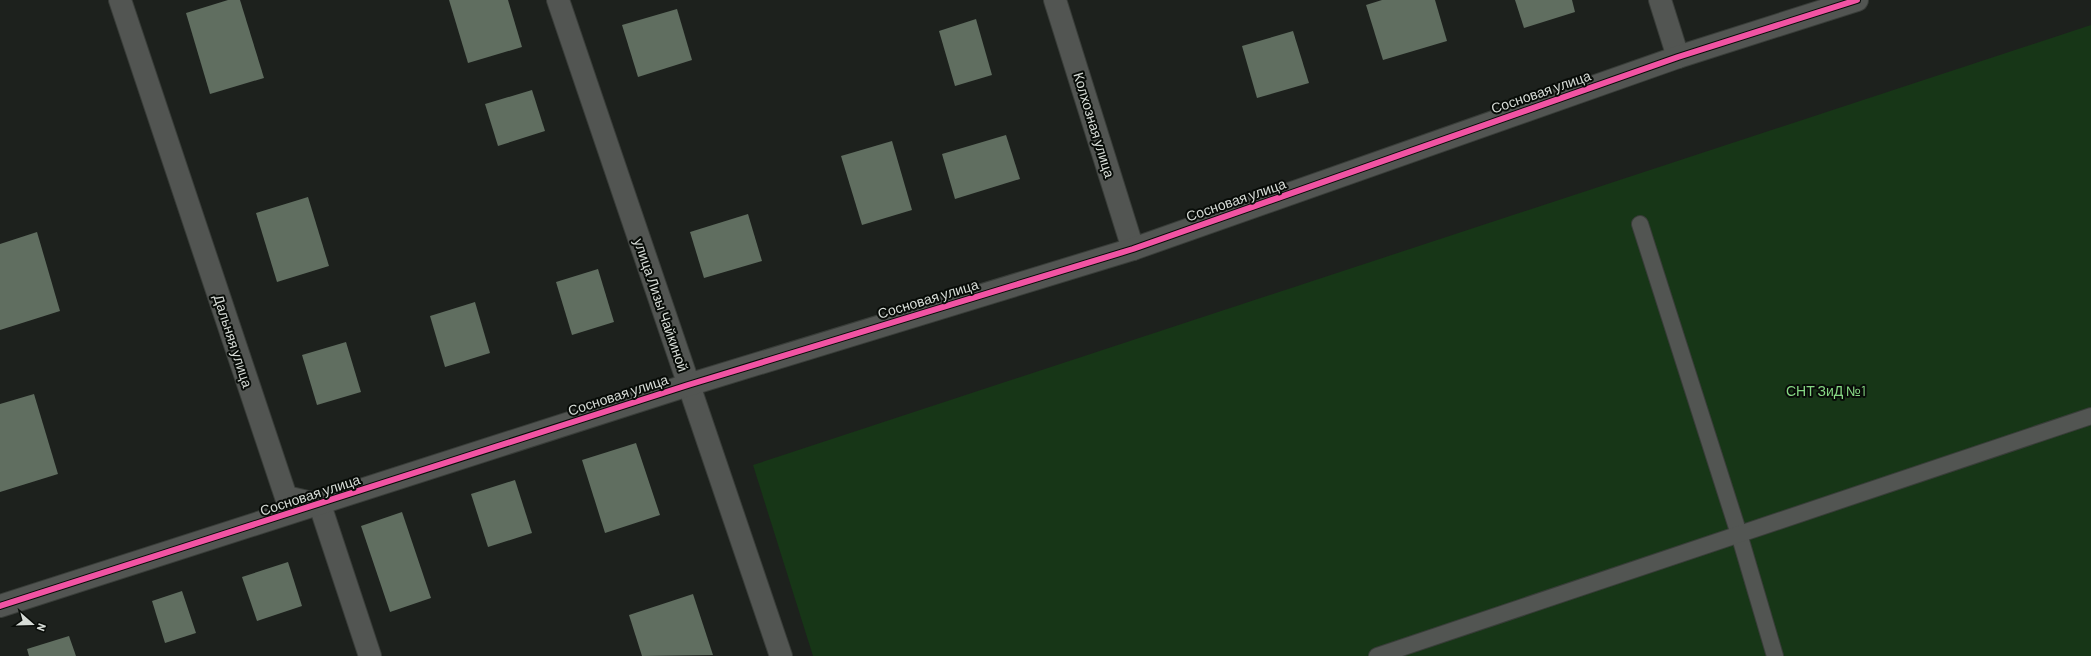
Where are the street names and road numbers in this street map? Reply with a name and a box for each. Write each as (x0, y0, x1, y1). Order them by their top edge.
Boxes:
street label: Сосновая улица (1489, 66, 1593, 117)
street label: Колхозная улица (1070, 70, 1119, 180)
street label: Сосновая улица (1184, 174, 1288, 225)
street label: улица Лизы Чайкиной (631, 236, 692, 374)
street label: Сосновая улица (875, 275, 980, 322)
street label: Дальняя улица (210, 292, 257, 390)
street label: Сосновая улица (566, 370, 670, 419)
street label: Сосновая улица (258, 470, 362, 519)

